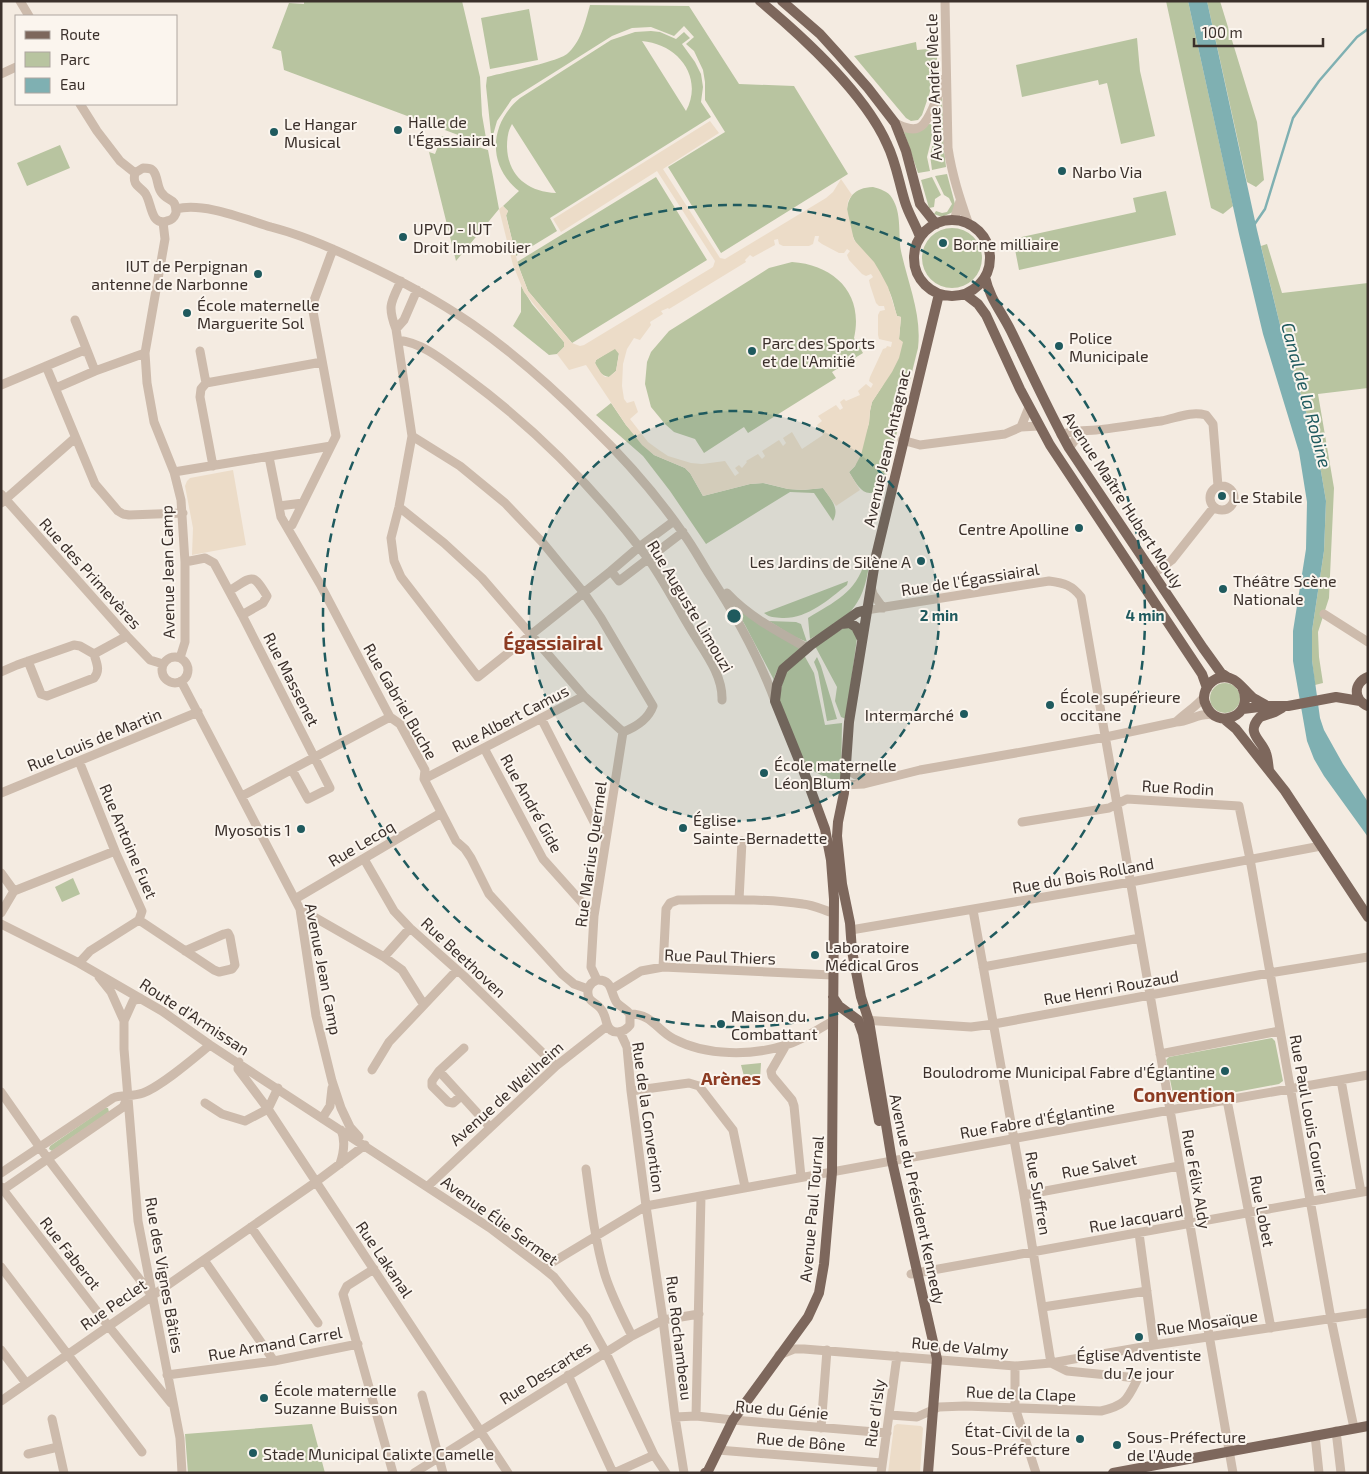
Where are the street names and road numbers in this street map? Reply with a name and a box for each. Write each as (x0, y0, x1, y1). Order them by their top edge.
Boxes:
street label: Avenue André Mècle (921, 13, 945, 161)
street label: Avenue Jean Antagnac (859, 367, 913, 529)
street label: Avenue Maître Hubert Mouly (1060, 408, 1189, 592)
street label: Avenue Jean Camp (156, 505, 178, 639)
street label: Rue des Primevères (36, 514, 146, 632)
street label: Rue Auguste Limouzi (644, 536, 738, 676)
street label: Rue de l'Égassiairal (899, 559, 1041, 599)
street label: Rue Massenet (260, 629, 324, 729)
street label: Rue Gabriel Buche (360, 640, 442, 762)
street label: Rue Albert Camus (448, 680, 572, 756)
street label: Rue Louis de Martin (24, 703, 164, 775)
street label: Rue André Gide (497, 751, 567, 855)
street label: Rue Rodin (1141, 776, 1215, 798)
street label: Rue Marius Quermel (570, 779, 611, 928)
street label: Rue Antoine Fuet (96, 781, 162, 901)
street label: Rue Lecoq (324, 816, 398, 870)
street label: Rue du Bois Rolland (1011, 853, 1155, 897)
street label: Avenue Jean Camp (302, 902, 346, 1036)
street label: Rue Beethoven (418, 913, 510, 1001)
street label: Rue Paul Thiers (664, 945, 776, 967)
street label: Rue Henri Rouzaud (1042, 966, 1180, 1008)
street label: Route d'Armissan (137, 973, 253, 1059)
street label: Rue Paul Louis Courier (1287, 1033, 1333, 1196)
street label: Avenue de Weilheim (445, 1037, 567, 1149)
street label: Rue de la Convention (629, 1041, 669, 1193)
street label: Avenue du Président Kennedy (886, 1092, 950, 1307)
street label: Rue Fabre d'Églantine (958, 1096, 1116, 1142)
street label: Rue Félix Aldy (1179, 1128, 1215, 1231)
street label: Avenue Paul Tournal (795, 1135, 827, 1283)
street label: Rue Salvet (1060, 1148, 1138, 1182)
street label: Rue Suffren (1022, 1150, 1056, 1236)
street label: Avenue Élie Sermet (438, 1171, 562, 1269)
street label: Rue Lobet (1247, 1174, 1279, 1248)
street label: Rue des Vignes Bâties (142, 1196, 188, 1354)
street label: Rue Jacquard (1087, 1200, 1185, 1236)
street label: Rue Faberot (37, 1213, 105, 1293)
street label: Rue Lakanal (353, 1217, 418, 1301)
street label: Rue Peclet (76, 1274, 150, 1334)
street label: Rue Rochambeau (663, 1275, 697, 1401)
street label: Rue Mosaïque (1155, 1305, 1259, 1339)
street label: Rue Armand Carrel (206, 1322, 344, 1364)
street label: Rue de Valmy (911, 1332, 1010, 1360)
street label: Rue Descartes (496, 1336, 594, 1408)
street label: Rue d'Isly (860, 1377, 888, 1448)
street label: Rue de la Clape (966, 1382, 1076, 1404)
street label: Rue du Génie (735, 1395, 829, 1423)
street label: Rue de Bône (756, 1428, 846, 1454)

